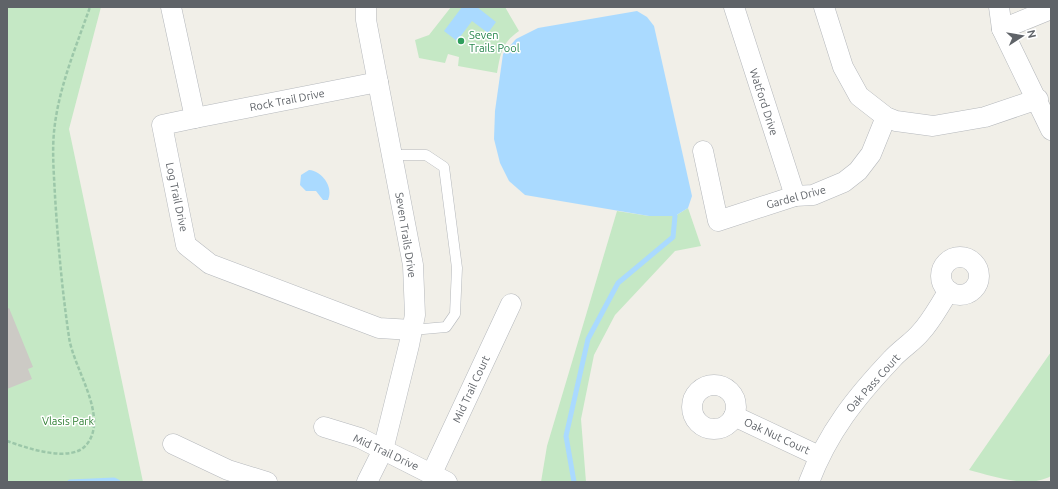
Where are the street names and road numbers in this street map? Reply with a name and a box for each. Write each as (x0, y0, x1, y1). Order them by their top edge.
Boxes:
street label: Watford Drive (748, 67, 780, 137)
street label: Rock Trail Drive (249, 87, 325, 113)
street label: Log Trail Drive (164, 161, 190, 233)
street label: Gardel Drive (765, 183, 827, 211)
street label: Seven Trails Drive (393, 191, 419, 279)
street label: Oak Pass Court (844, 351, 903, 415)
street label: Mid Trail Court (450, 353, 492, 425)
street label: Oak Nut Court (742, 416, 812, 457)
street label: Mid Trail Drive (351, 432, 421, 472)

